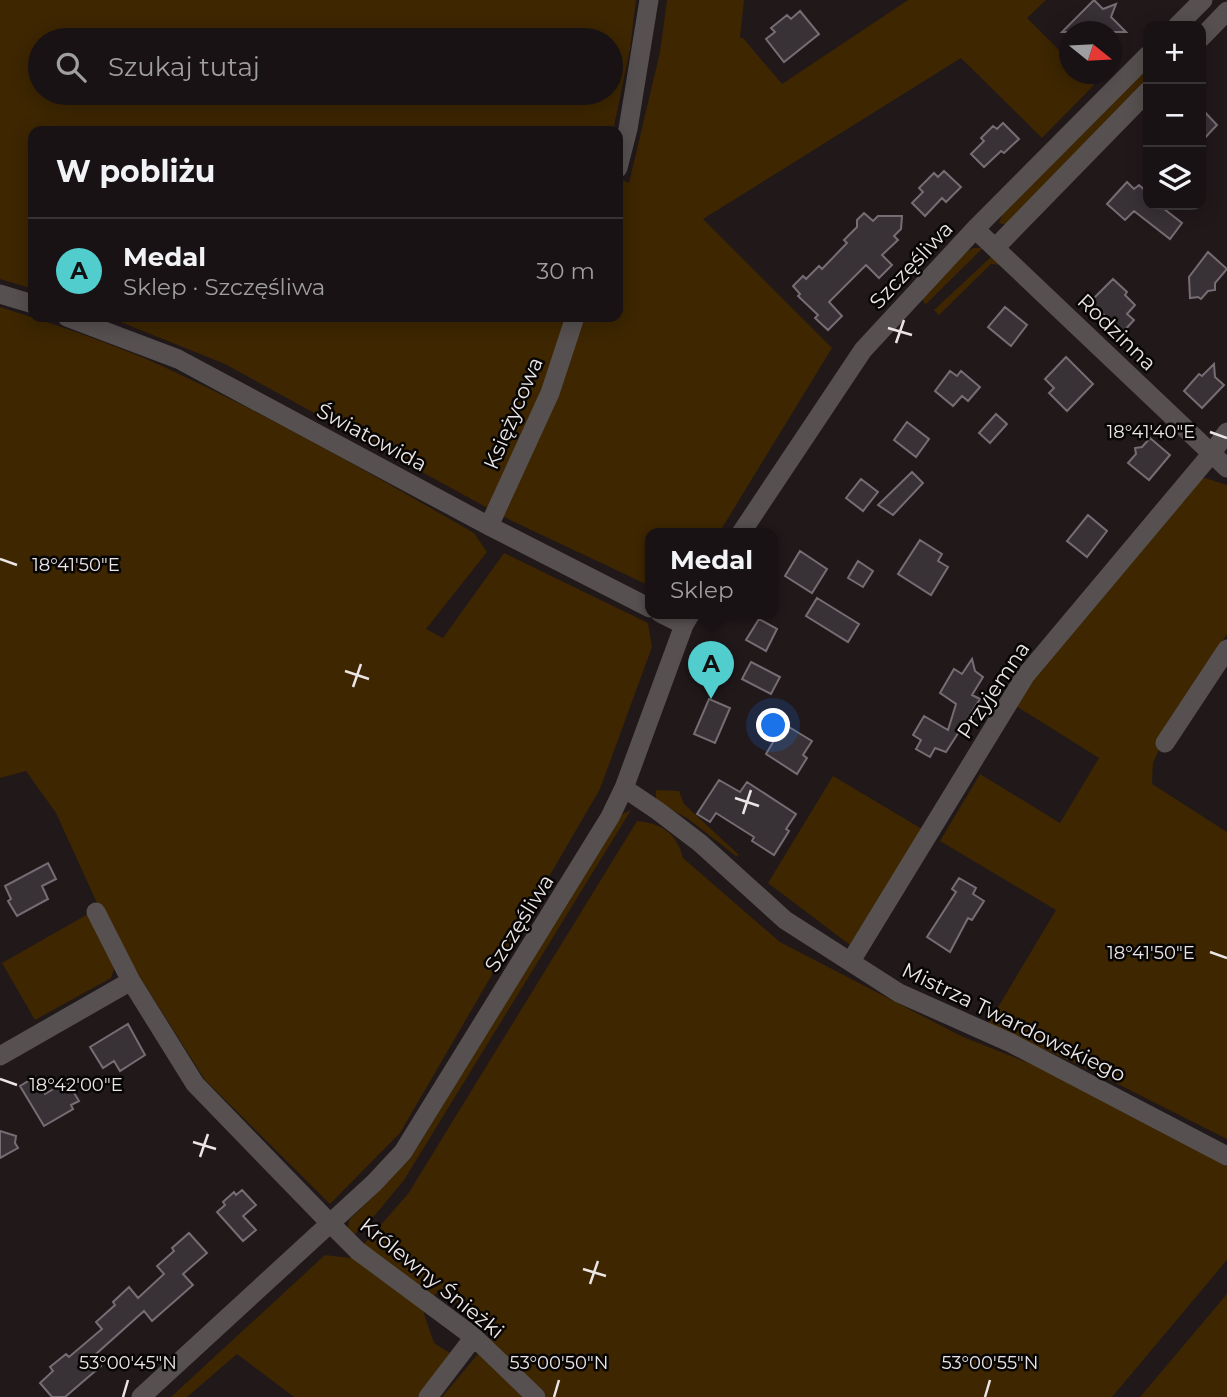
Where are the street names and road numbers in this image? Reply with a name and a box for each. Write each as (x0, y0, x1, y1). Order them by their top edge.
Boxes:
street label: Szczęśliwa (864, 216, 958, 314)
street label: Rodzinna (1072, 288, 1162, 376)
street label: Księżycowa (478, 353, 548, 473)
street label: Światowida (313, 398, 431, 476)
street label: Przyjemna (951, 637, 1035, 743)
street label: Szczęśliwa (479, 870, 559, 976)
street label: Mistrza Twardowskiego (898, 957, 1130, 1087)
street label: Królewny Śnieżki (355, 1212, 509, 1344)

